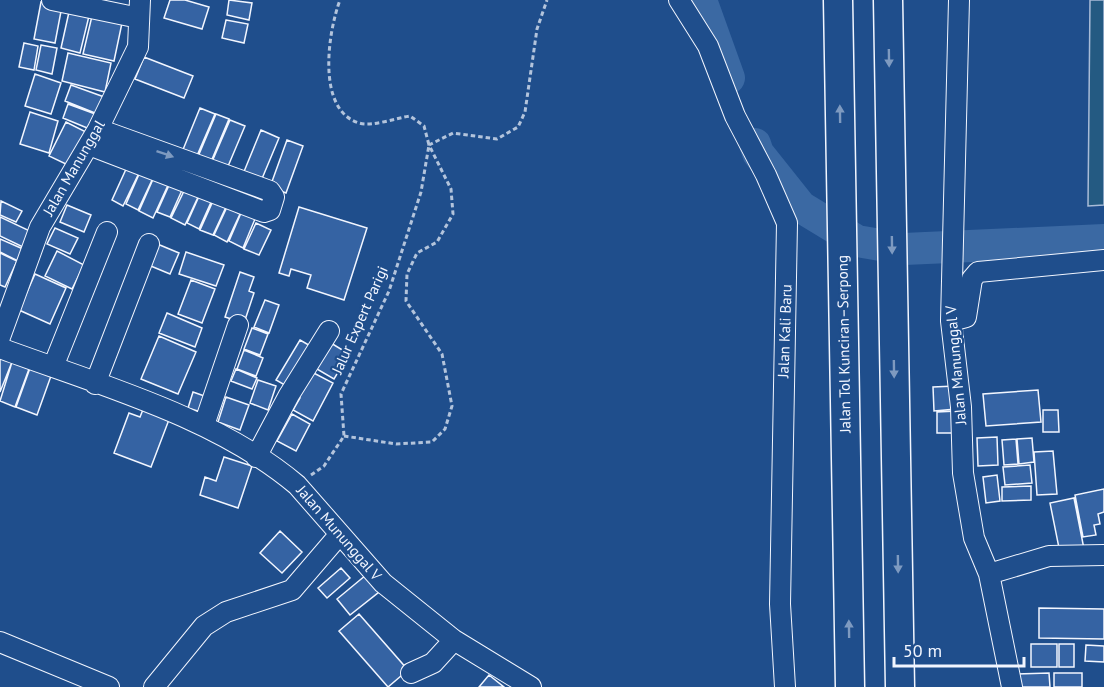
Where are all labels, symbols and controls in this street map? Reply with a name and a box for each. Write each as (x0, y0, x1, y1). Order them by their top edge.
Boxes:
one-way arrow (884, 49, 894, 68)
one-way arrow (835, 104, 844, 123)
street label: Jalan Manunggal (38, 116, 109, 220)
one-way arrow (156, 150, 174, 160)
one-way arrow (887, 236, 897, 255)
street label: Jalan Tol Kunciran–Serpong (832, 255, 855, 434)
street label: Jalur Expert Parigi (327, 263, 392, 378)
street label: Jalan Kali Baru (773, 284, 796, 379)
street label: Jalan Manunggal V (941, 304, 970, 426)
one-way arrow (890, 359, 899, 378)
street label: Jalan Mununggal V (292, 480, 386, 585)
one-way arrow (893, 554, 902, 573)
one-way arrow (844, 619, 853, 638)
scale bar (894, 630, 1024, 668)
text: 50 m (903, 639, 942, 662)

